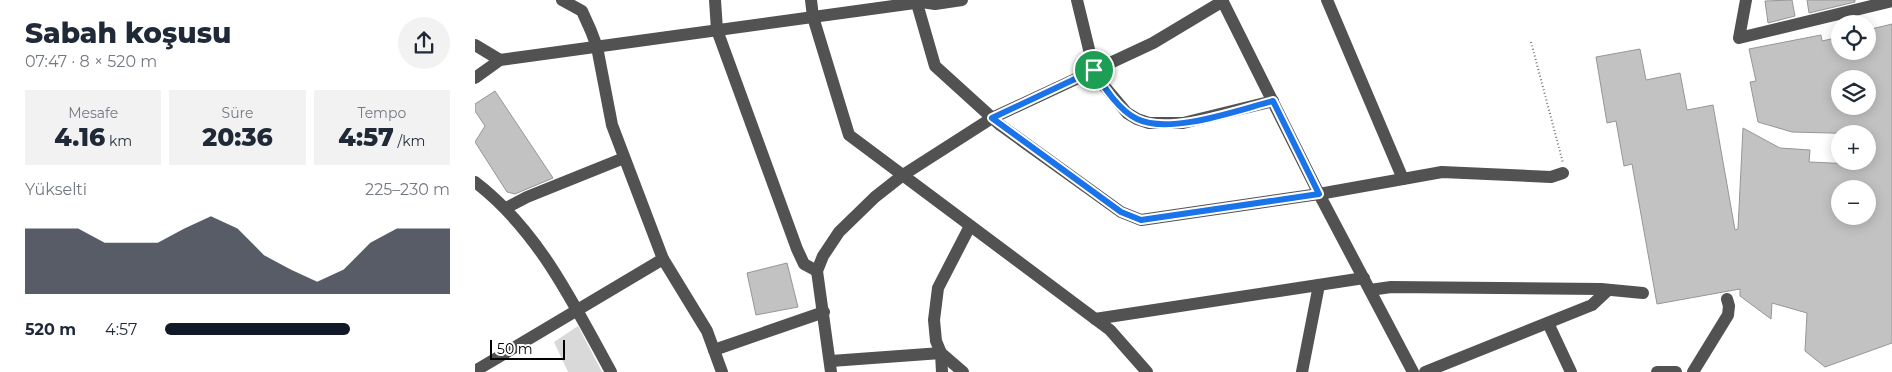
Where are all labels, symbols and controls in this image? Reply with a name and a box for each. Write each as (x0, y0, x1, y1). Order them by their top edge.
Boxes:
map controls (1831, 15, 1876, 225)
button: locate (1831, 15, 1876, 60)
text: Sabah koşusu (25, 16, 231, 50)
button: share (398, 17, 450, 69)
pin (1073, 49, 1115, 91)
text: 07:47 · 8 × 520 m (25, 52, 157, 71)
icon: arrive (1080, 56, 1108, 84)
button: layers (1831, 70, 1876, 115)
text: Mesafe (68, 104, 118, 122)
text: Süre (222, 104, 253, 122)
text: Tempo (357, 104, 406, 122)
text: 4.16 (54, 122, 105, 152)
text: 20:36 (202, 122, 273, 152)
text: 4:57 (338, 122, 394, 152)
button: + (1831, 125, 1876, 170)
text: km (105, 132, 132, 150)
text: /km (394, 132, 425, 150)
text: Yükselti (25, 180, 87, 199)
text: 225–230 m (365, 180, 450, 199)
button: − (1831, 180, 1876, 225)
text: 520 m (25, 320, 76, 339)
text: 4:57 (105, 320, 137, 339)
scale bar (490, 337, 565, 360)
text: 50 m (497, 340, 533, 358)

